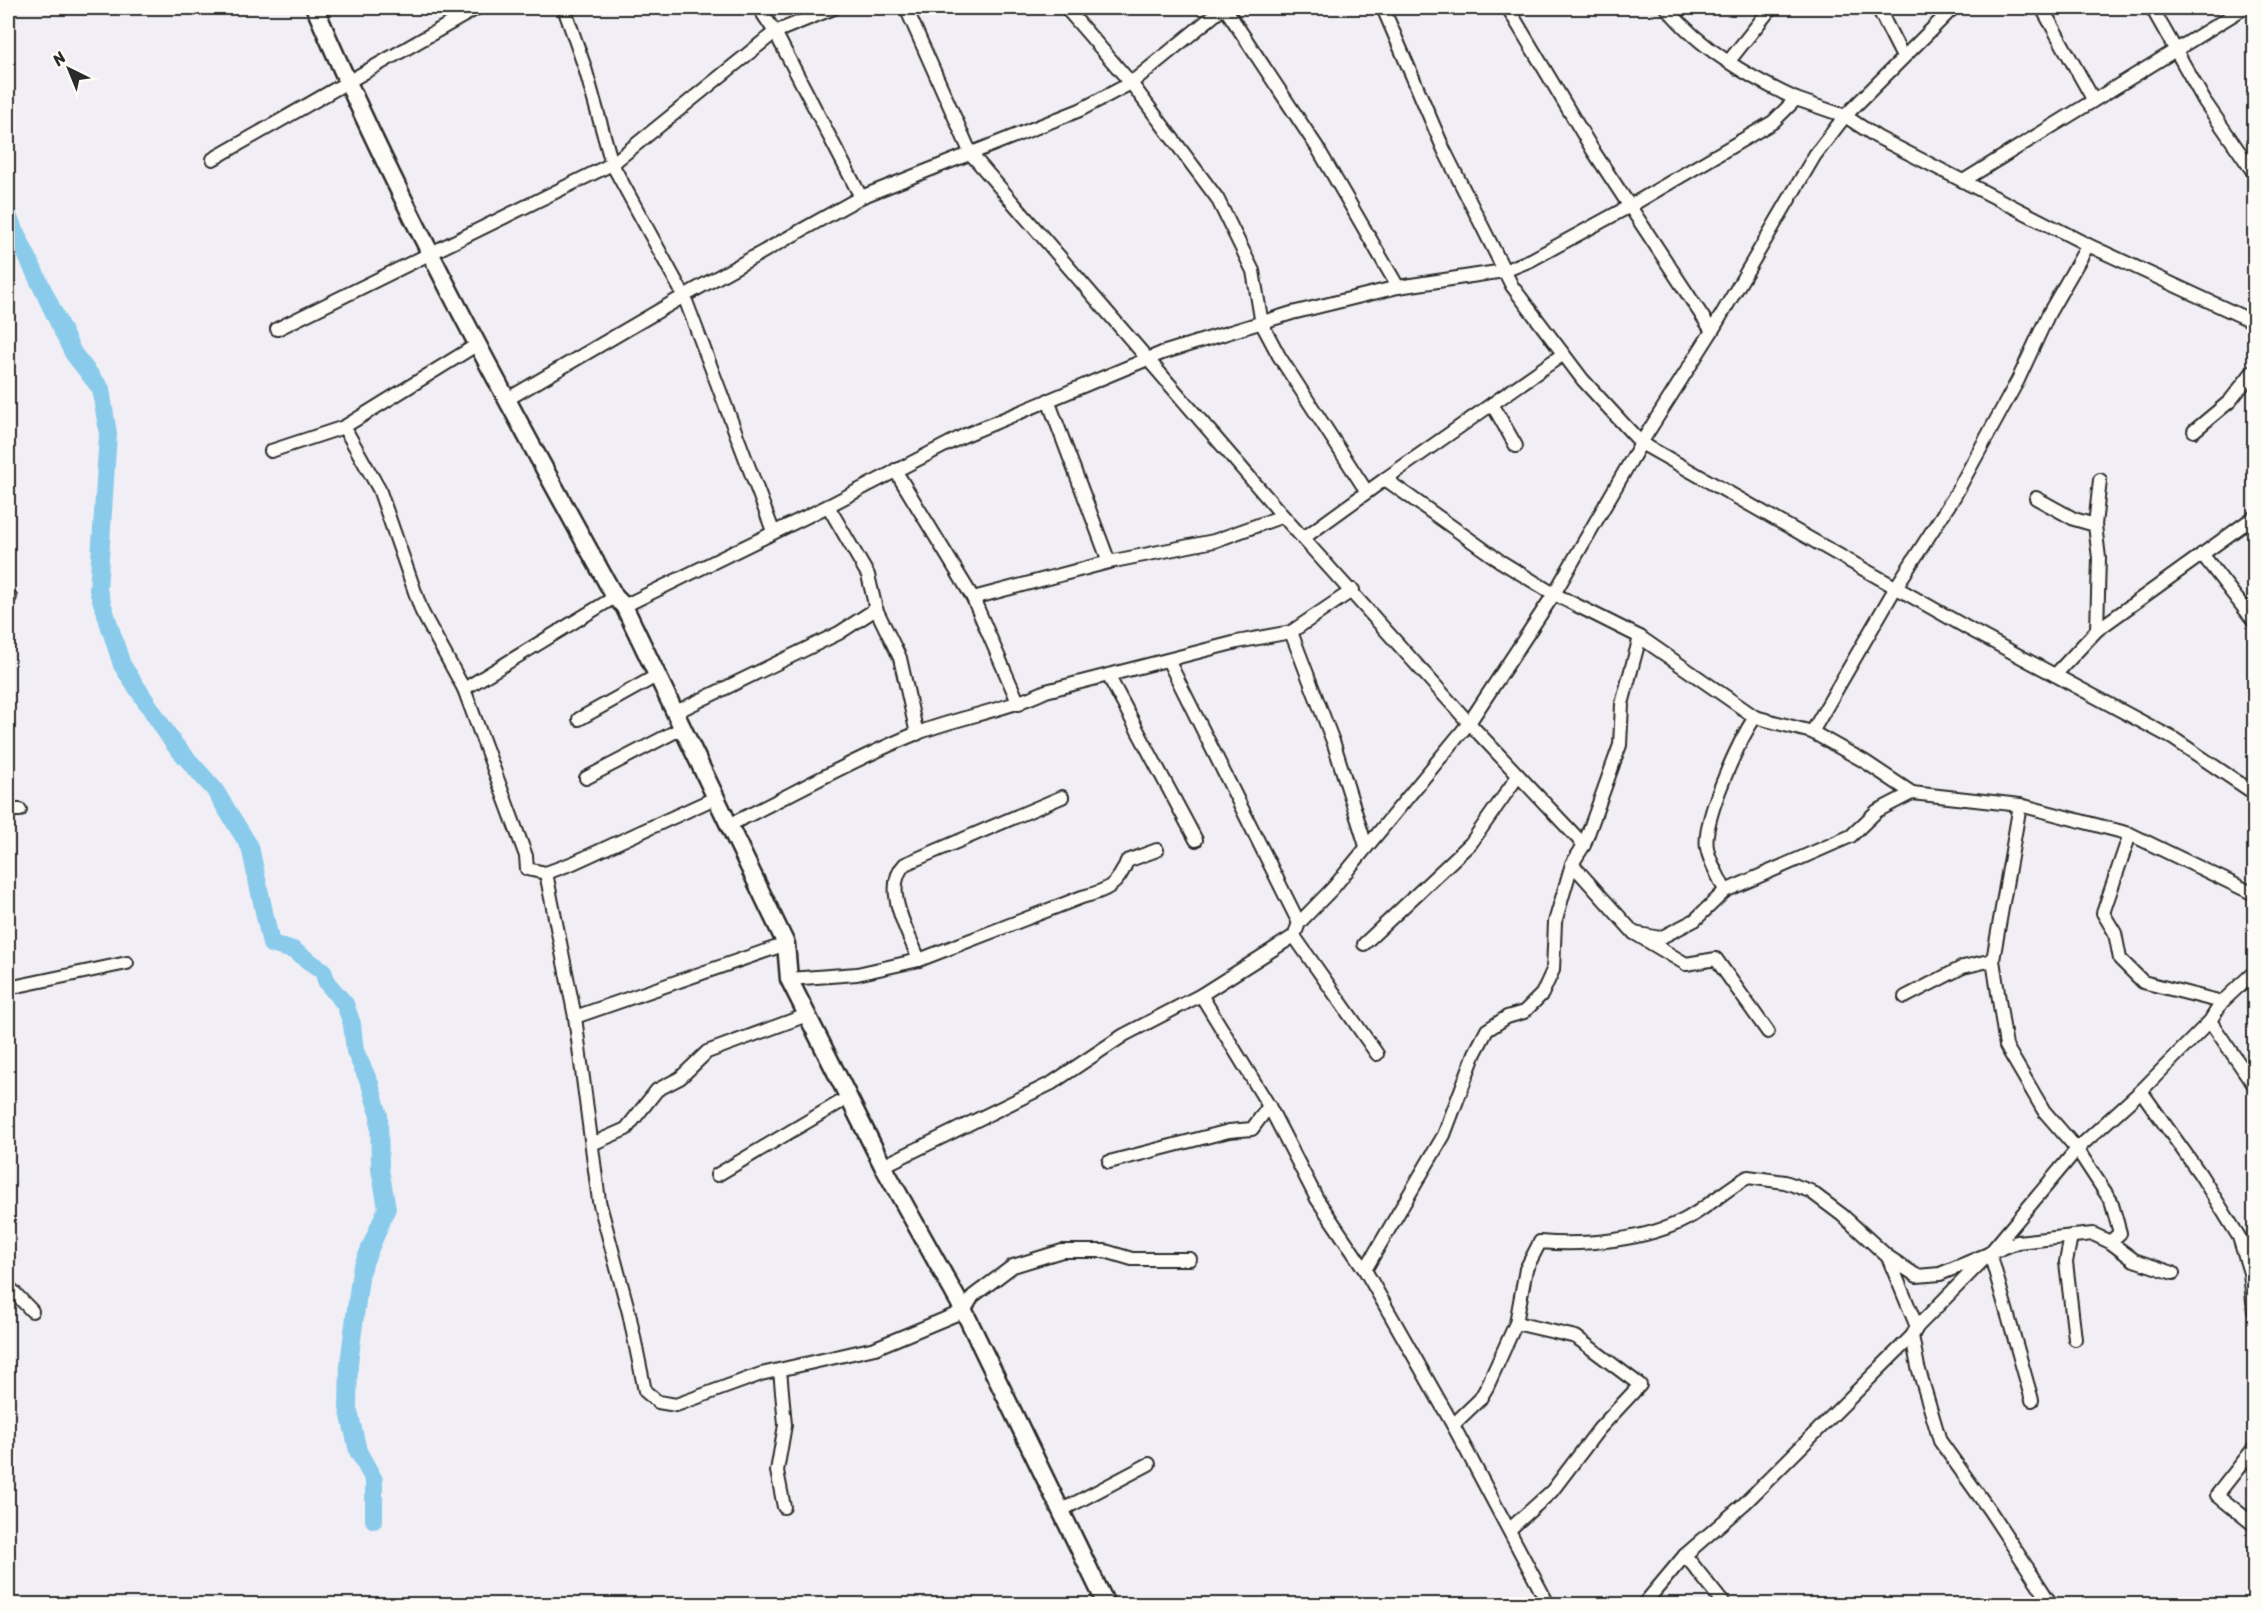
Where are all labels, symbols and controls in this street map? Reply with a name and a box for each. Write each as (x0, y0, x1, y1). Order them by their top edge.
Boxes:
north arrow (39, 39, 99, 99)
text: N (44, 43, 74, 73)

